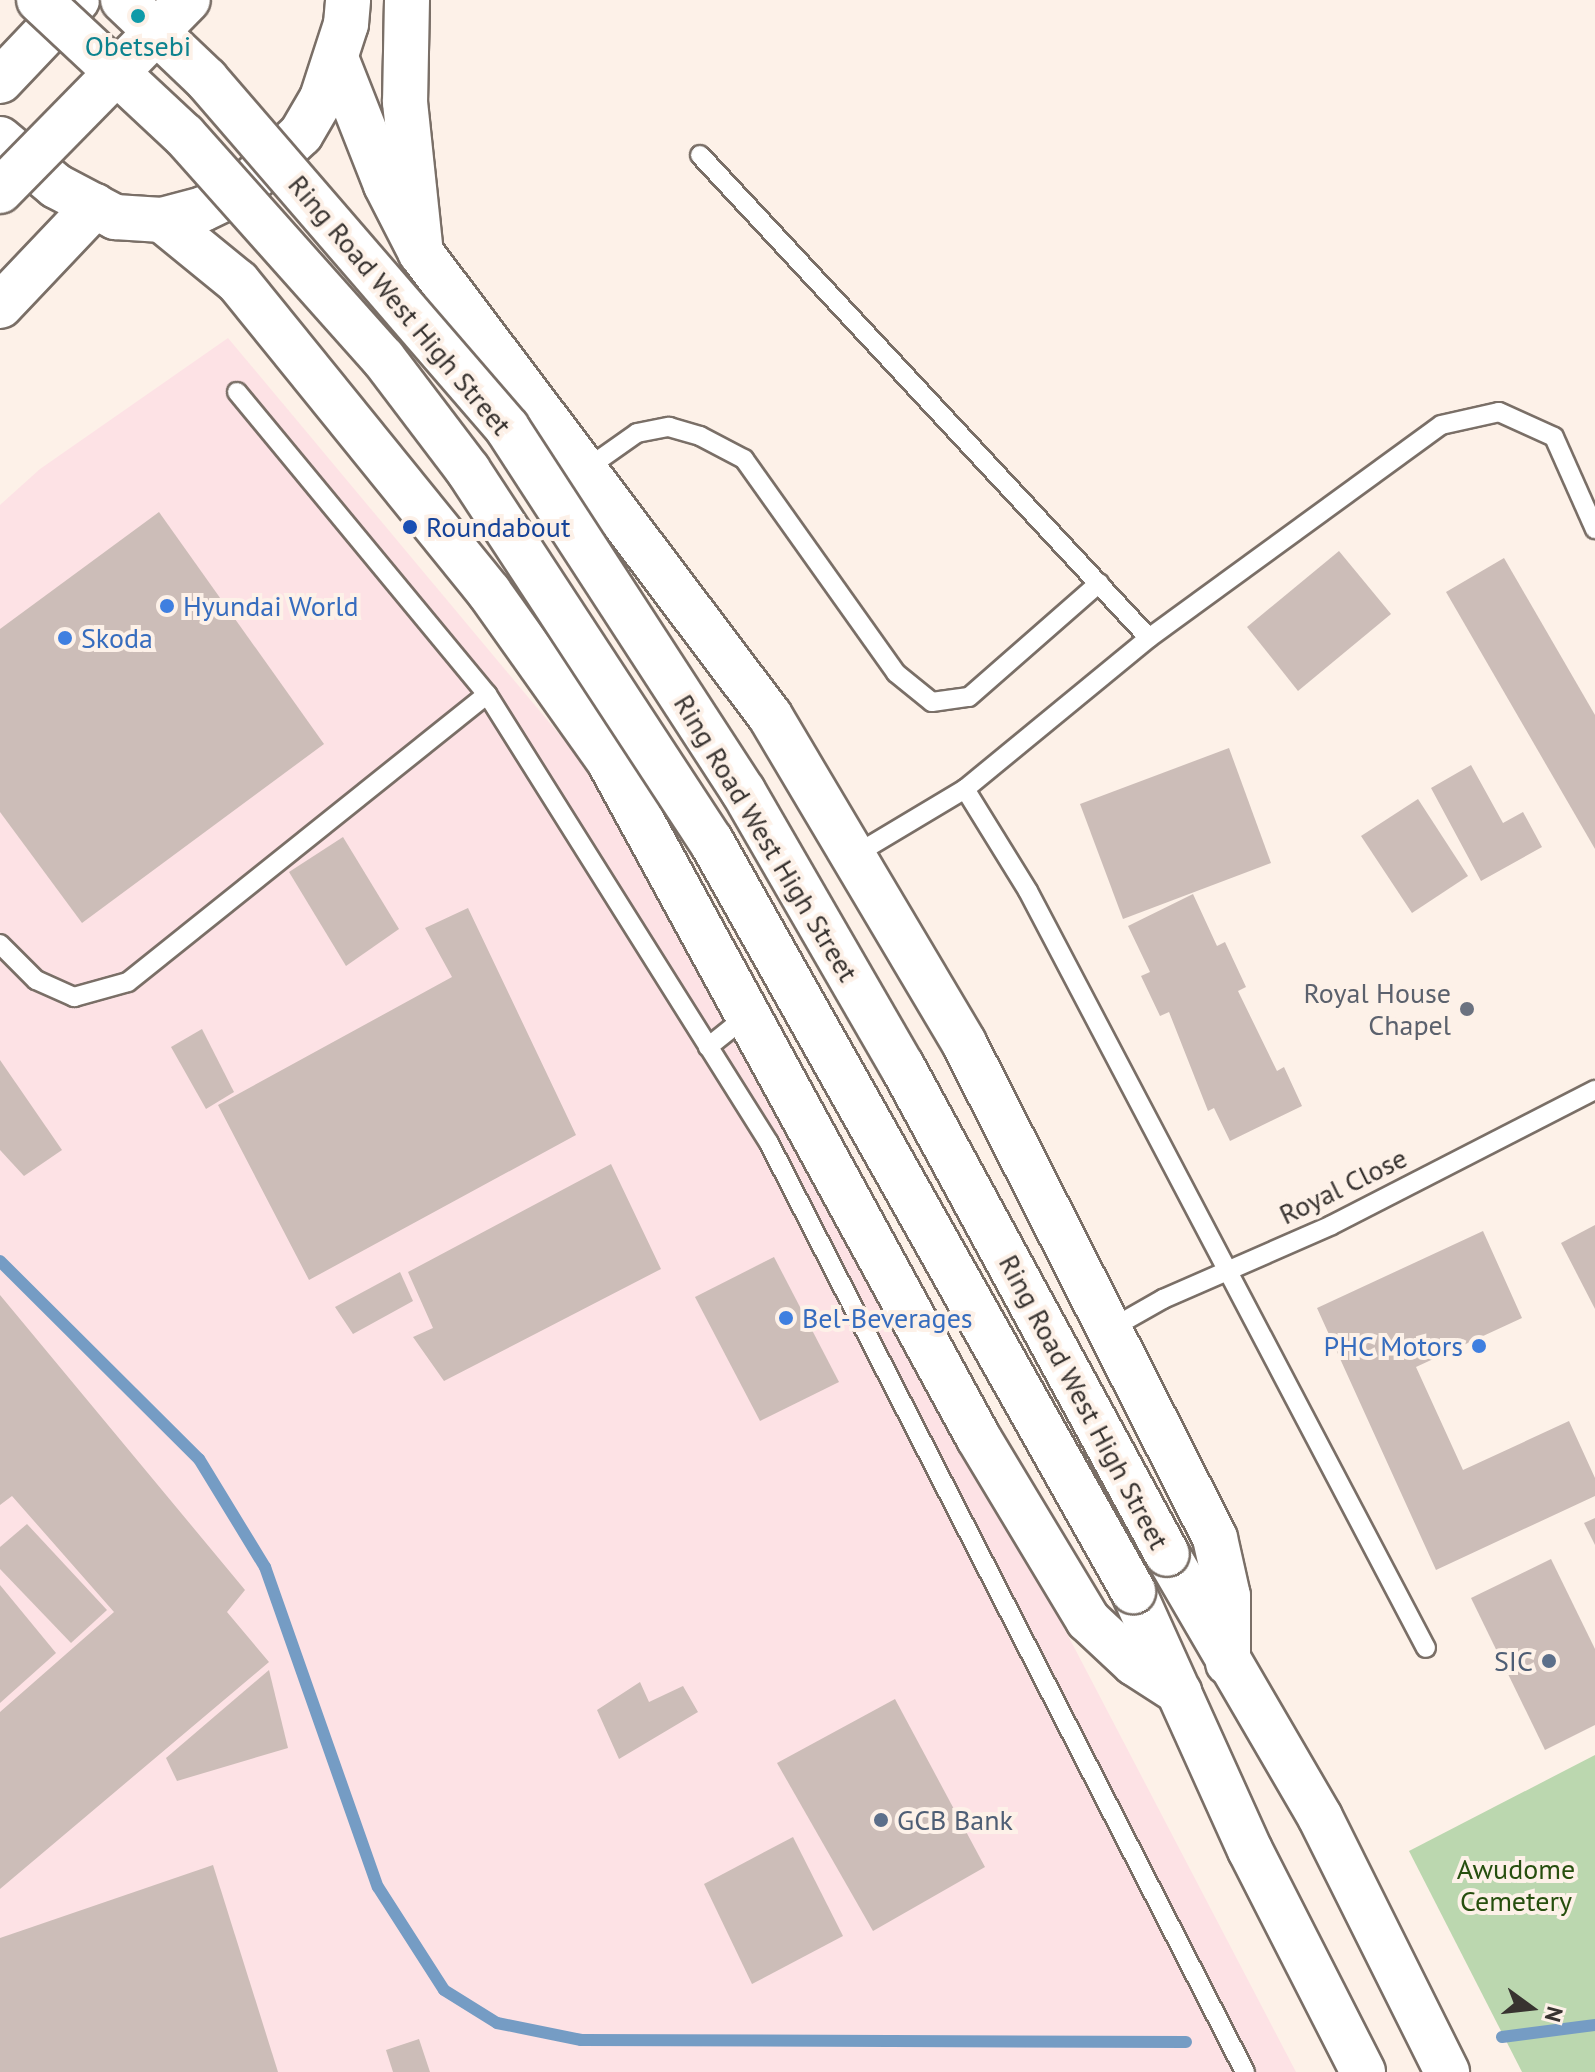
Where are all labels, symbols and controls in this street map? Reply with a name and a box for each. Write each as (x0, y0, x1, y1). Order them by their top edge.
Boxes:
marker: Obetsebi (129, 7, 147, 25)
place label: Obetsebi (85, 29, 191, 63)
street label: Ring Road West High Street (281, 168, 519, 442)
place label: Roundabout (426, 510, 570, 544)
marker: Roundabout (401, 518, 419, 536)
place label: Hyundai World (183, 589, 359, 623)
marker: Hyundai World (158, 597, 176, 615)
place label: Skoda (81, 621, 153, 655)
marker: Skoda (56, 629, 74, 647)
street label: Ring Road West High Street (667, 688, 865, 988)
place label: Royal House Chapel (1303, 976, 1451, 1042)
marker: Royal House Chapel (1458, 1000, 1476, 1018)
street label: Royal Close (1274, 1141, 1412, 1231)
street label: Ring Road West High Street (992, 1249, 1176, 1555)
place label: Bel-Beverages (802, 1301, 973, 1335)
marker: Bel-Beverages (777, 1309, 795, 1327)
place label: PHC Motors (1322, 1329, 1463, 1363)
marker: PHC Motors (1470, 1337, 1488, 1355)
place label: SIC (1494, 1644, 1533, 1678)
marker: SIC (1540, 1652, 1558, 1670)
place label: GCB Bank (897, 1803, 1013, 1837)
marker: GCB Bank (872, 1811, 890, 1829)
park label: Awudome Cemetery (1457, 1852, 1575, 1918)
north arrow (1491, 1968, 1571, 2048)
text: N (1539, 2004, 1570, 2025)

